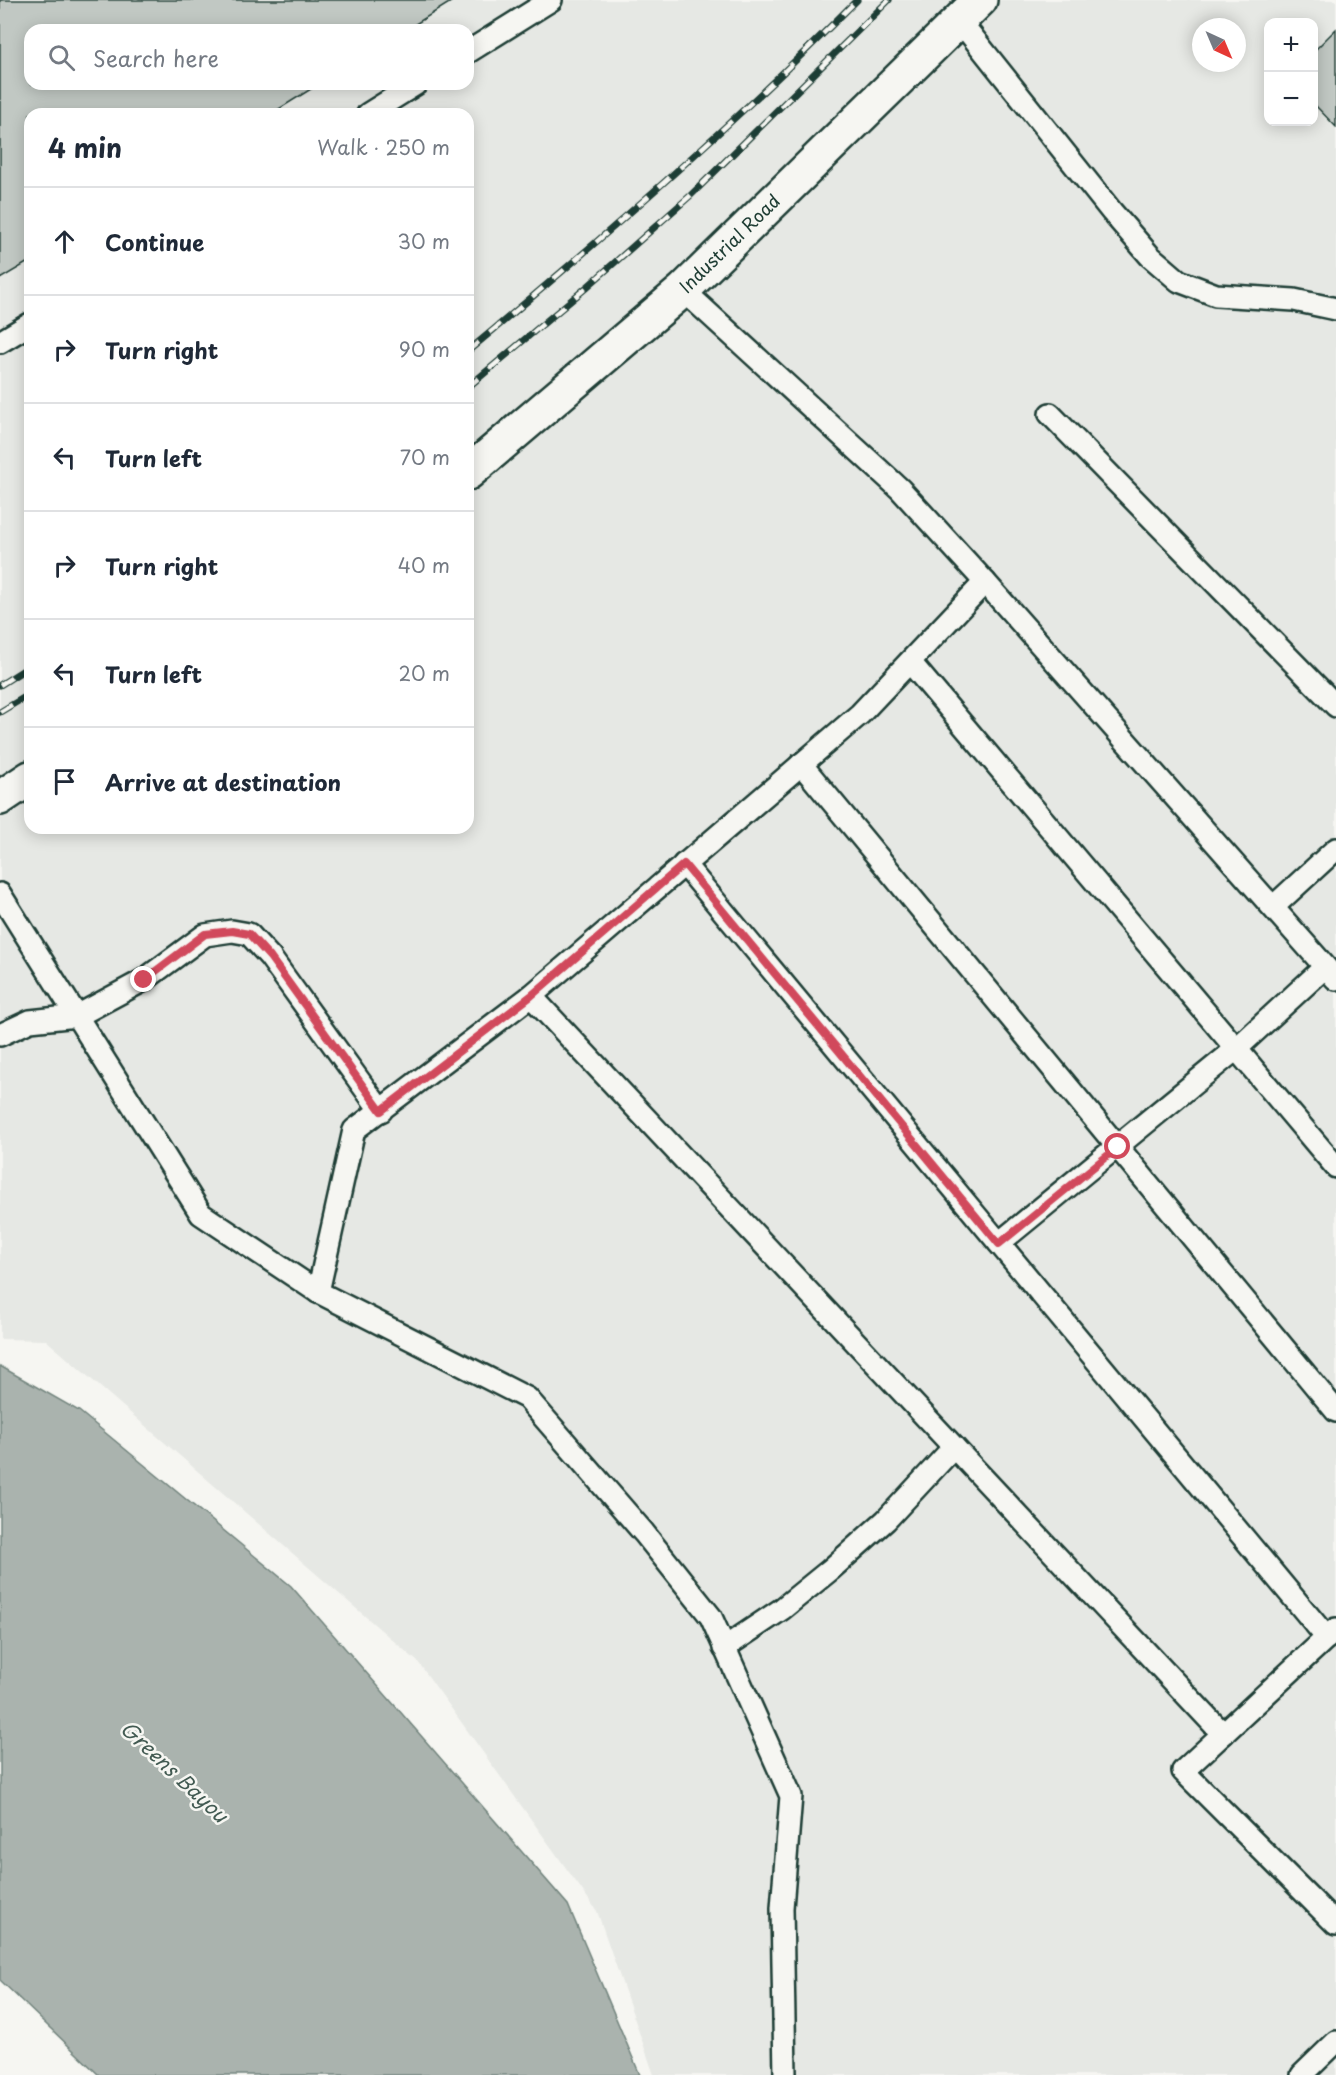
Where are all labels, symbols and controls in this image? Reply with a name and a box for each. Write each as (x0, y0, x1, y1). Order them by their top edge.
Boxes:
north arrow (1192, 18, 1246, 72)
map controls (1264, 18, 1318, 126)
button: + (1264, 18, 1318, 72)
search box (24, 24, 474, 90)
icon: search (45, 41, 78, 74)
text: Search here (93, 41, 219, 74)
button: − (1264, 72, 1318, 126)
text: 4 min (48, 128, 122, 167)
text: Walk · 250 m (317, 132, 450, 162)
street label: Industrial Road (672, 187, 786, 299)
icon: ahead (48, 225, 81, 258)
text: Continue (105, 225, 204, 258)
text: 30 m (397, 226, 450, 256)
icon: right (48, 333, 81, 366)
text: Turn right (105, 333, 218, 366)
text: 90 m (399, 334, 450, 364)
icon: left (48, 441, 81, 474)
text: Turn left (105, 441, 202, 474)
text: 70 m (400, 442, 450, 472)
icon: right (48, 549, 81, 582)
text: Turn right (105, 549, 218, 582)
text: 40 m (398, 550, 450, 580)
icon: left (48, 657, 81, 690)
text: Turn left (105, 657, 202, 690)
text: 20 m (398, 658, 450, 688)
icon: arrive (48, 765, 81, 798)
text: Arrive at destination (105, 765, 341, 798)
route end (130, 966, 156, 992)
route start (1104, 1133, 1130, 1159)
water label: Greens Bayou (114, 1714, 236, 1830)

